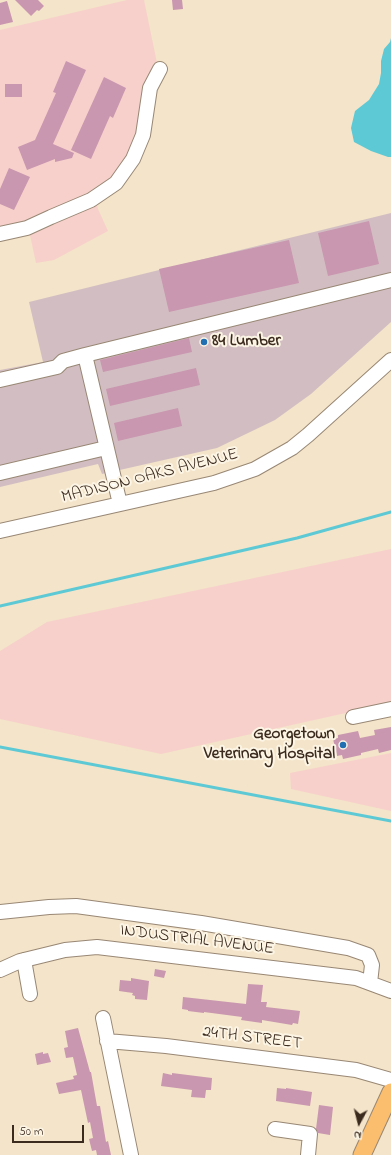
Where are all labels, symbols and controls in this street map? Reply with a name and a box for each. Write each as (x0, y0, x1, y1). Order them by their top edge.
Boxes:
place label: 84 Lumber (212, 332, 281, 352)
marker: 84 Lumber (199, 337, 209, 347)
street label: MADISON OAKS AVENUE (60, 445, 240, 509)
place label: Georgetown Veterinary Hospital (204, 725, 335, 765)
marker: Georgetown Veterinary Hospital (338, 740, 348, 750)
street label: INDUSTRIAL AVENUE (119, 921, 275, 961)
street label: 24TH STREET (201, 1023, 303, 1055)
north arrow (339, 1103, 379, 1143)
scale bar (14, 1117, 86, 1143)
text: 50 m (19, 1123, 43, 1141)
text: N (353, 1127, 362, 1143)

